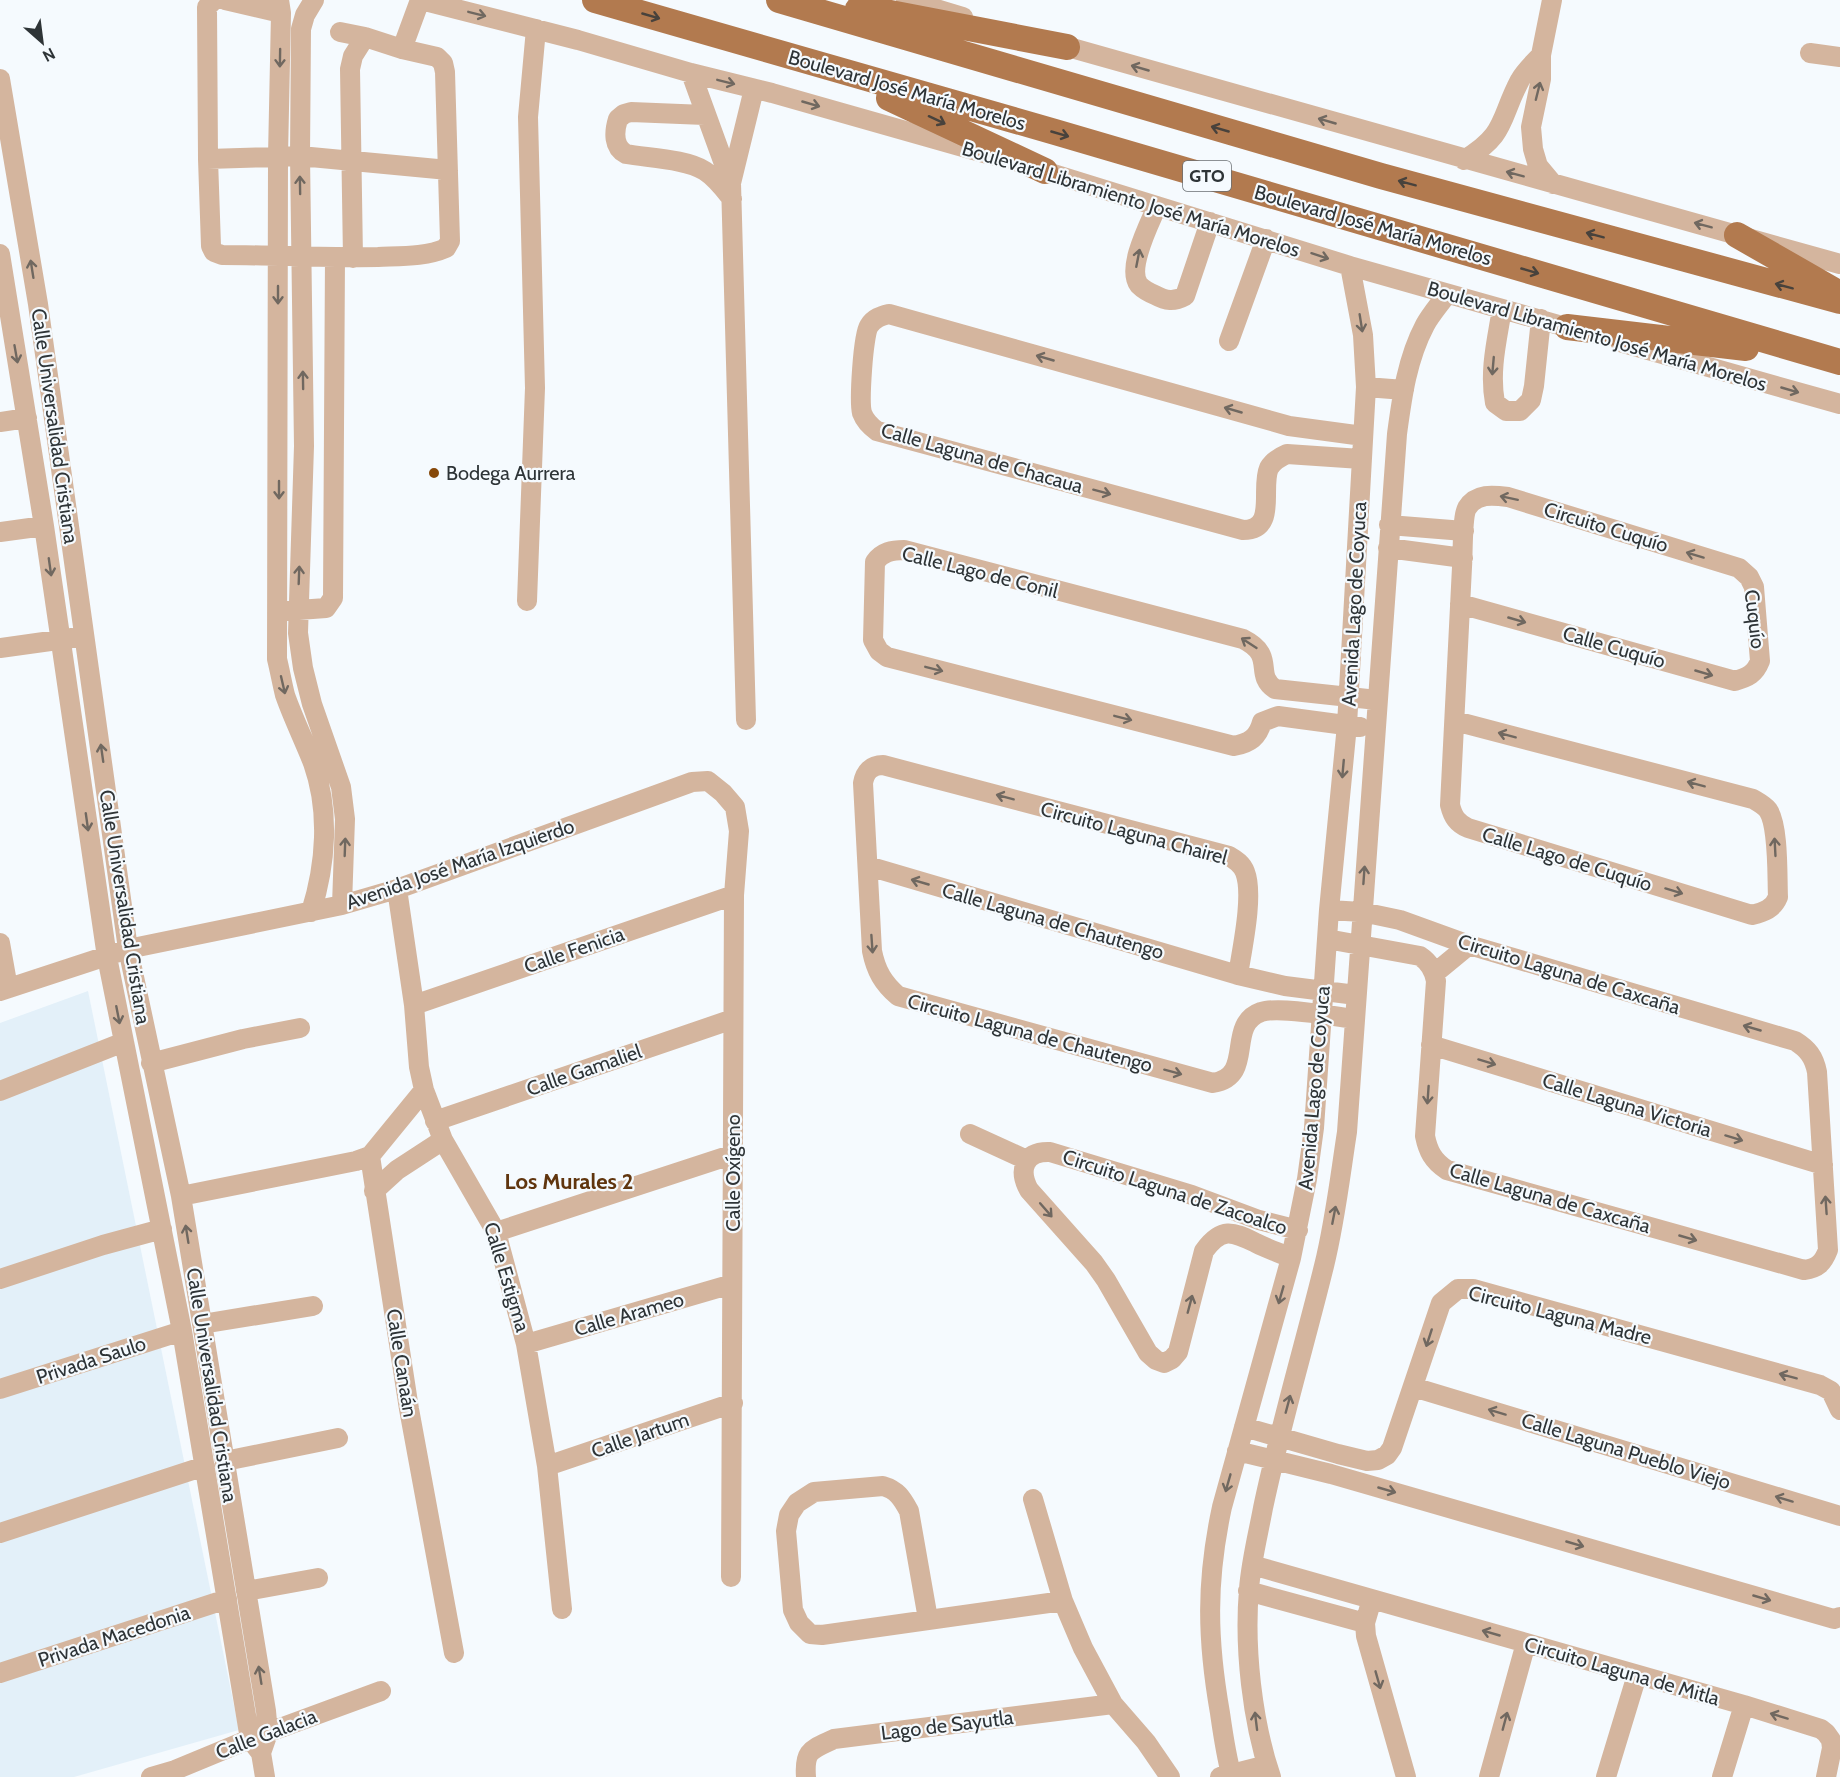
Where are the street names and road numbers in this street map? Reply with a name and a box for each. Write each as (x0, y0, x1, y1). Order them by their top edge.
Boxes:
street label: Boulevard José María Morelos (786, 45, 1028, 135)
street label: Boulevard Libramiento José María Morelos (959, 136, 1303, 262)
road number: GTO (1183, 161, 1231, 191)
street label: Boulevard José María Morelos (1252, 180, 1494, 270)
street label: Boulevard Libramiento José María Morelos (1425, 276, 1769, 396)
street label: Calle Universalidad Cristiana (27, 307, 83, 546)
street label: Calle Laguna de Chacaua (878, 418, 1086, 498)
street label: Circuito Cuquío (1541, 497, 1671, 557)
street label: Avenida Lago de Coyuca (1337, 501, 1371, 707)
street label: Calle Lago de Conil (899, 541, 1061, 603)
street label: Cuquío (1739, 588, 1771, 650)
street label: Calle Cuquío (1560, 621, 1668, 673)
street label: Calle Universalidad Cristiana (95, 788, 155, 1026)
street label: Circuito Laguna Chairel (1038, 796, 1230, 870)
street label: Avenida José María Izquierdo (343, 814, 577, 914)
street label: Calle Lago de Cuquío (1479, 822, 1655, 896)
street label: Calle Laguna de Chautengo (939, 878, 1167, 964)
street label: Calle Fenicia (521, 922, 628, 978)
street label: Circuito Laguna de Caxcaña (1455, 929, 1683, 1019)
street label: Avenida Lago de Coyuca (1293, 984, 1335, 1191)
street label: Circuito Laguna de Chautengo (905, 989, 1155, 1077)
street label: Calle Gamaliel (523, 1039, 645, 1101)
street label: Calle Laguna Victoria (1540, 1068, 1715, 1142)
street label: Calle Oxígeno (721, 1114, 745, 1232)
street label: Circuito Laguna de Zacoalco (1060, 1144, 1290, 1240)
street label: Calle Laguna de Caxcaña (1447, 1158, 1654, 1238)
street label: Calle Estigma (479, 1219, 535, 1335)
street label: Calle Universalidad Cristiana (182, 1266, 242, 1504)
street label: Circuito Laguna Madre (1466, 1281, 1654, 1349)
street label: Calle Arameo (571, 1287, 687, 1341)
street label: Calle Canaán (382, 1307, 422, 1419)
street label: Privada Saulo (33, 1331, 149, 1389)
street label: Calle Jartum (588, 1407, 692, 1463)
street label: Calle Laguna Pueblo Viejo (1519, 1408, 1733, 1494)
street label: Privada Macedonia (35, 1600, 193, 1672)
street label: Circuito Laguna de Mitla (1522, 1632, 1723, 1710)
street label: Calle Galacia (212, 1704, 320, 1764)
street label: Lago de Sayutla (879, 1705, 1015, 1745)

